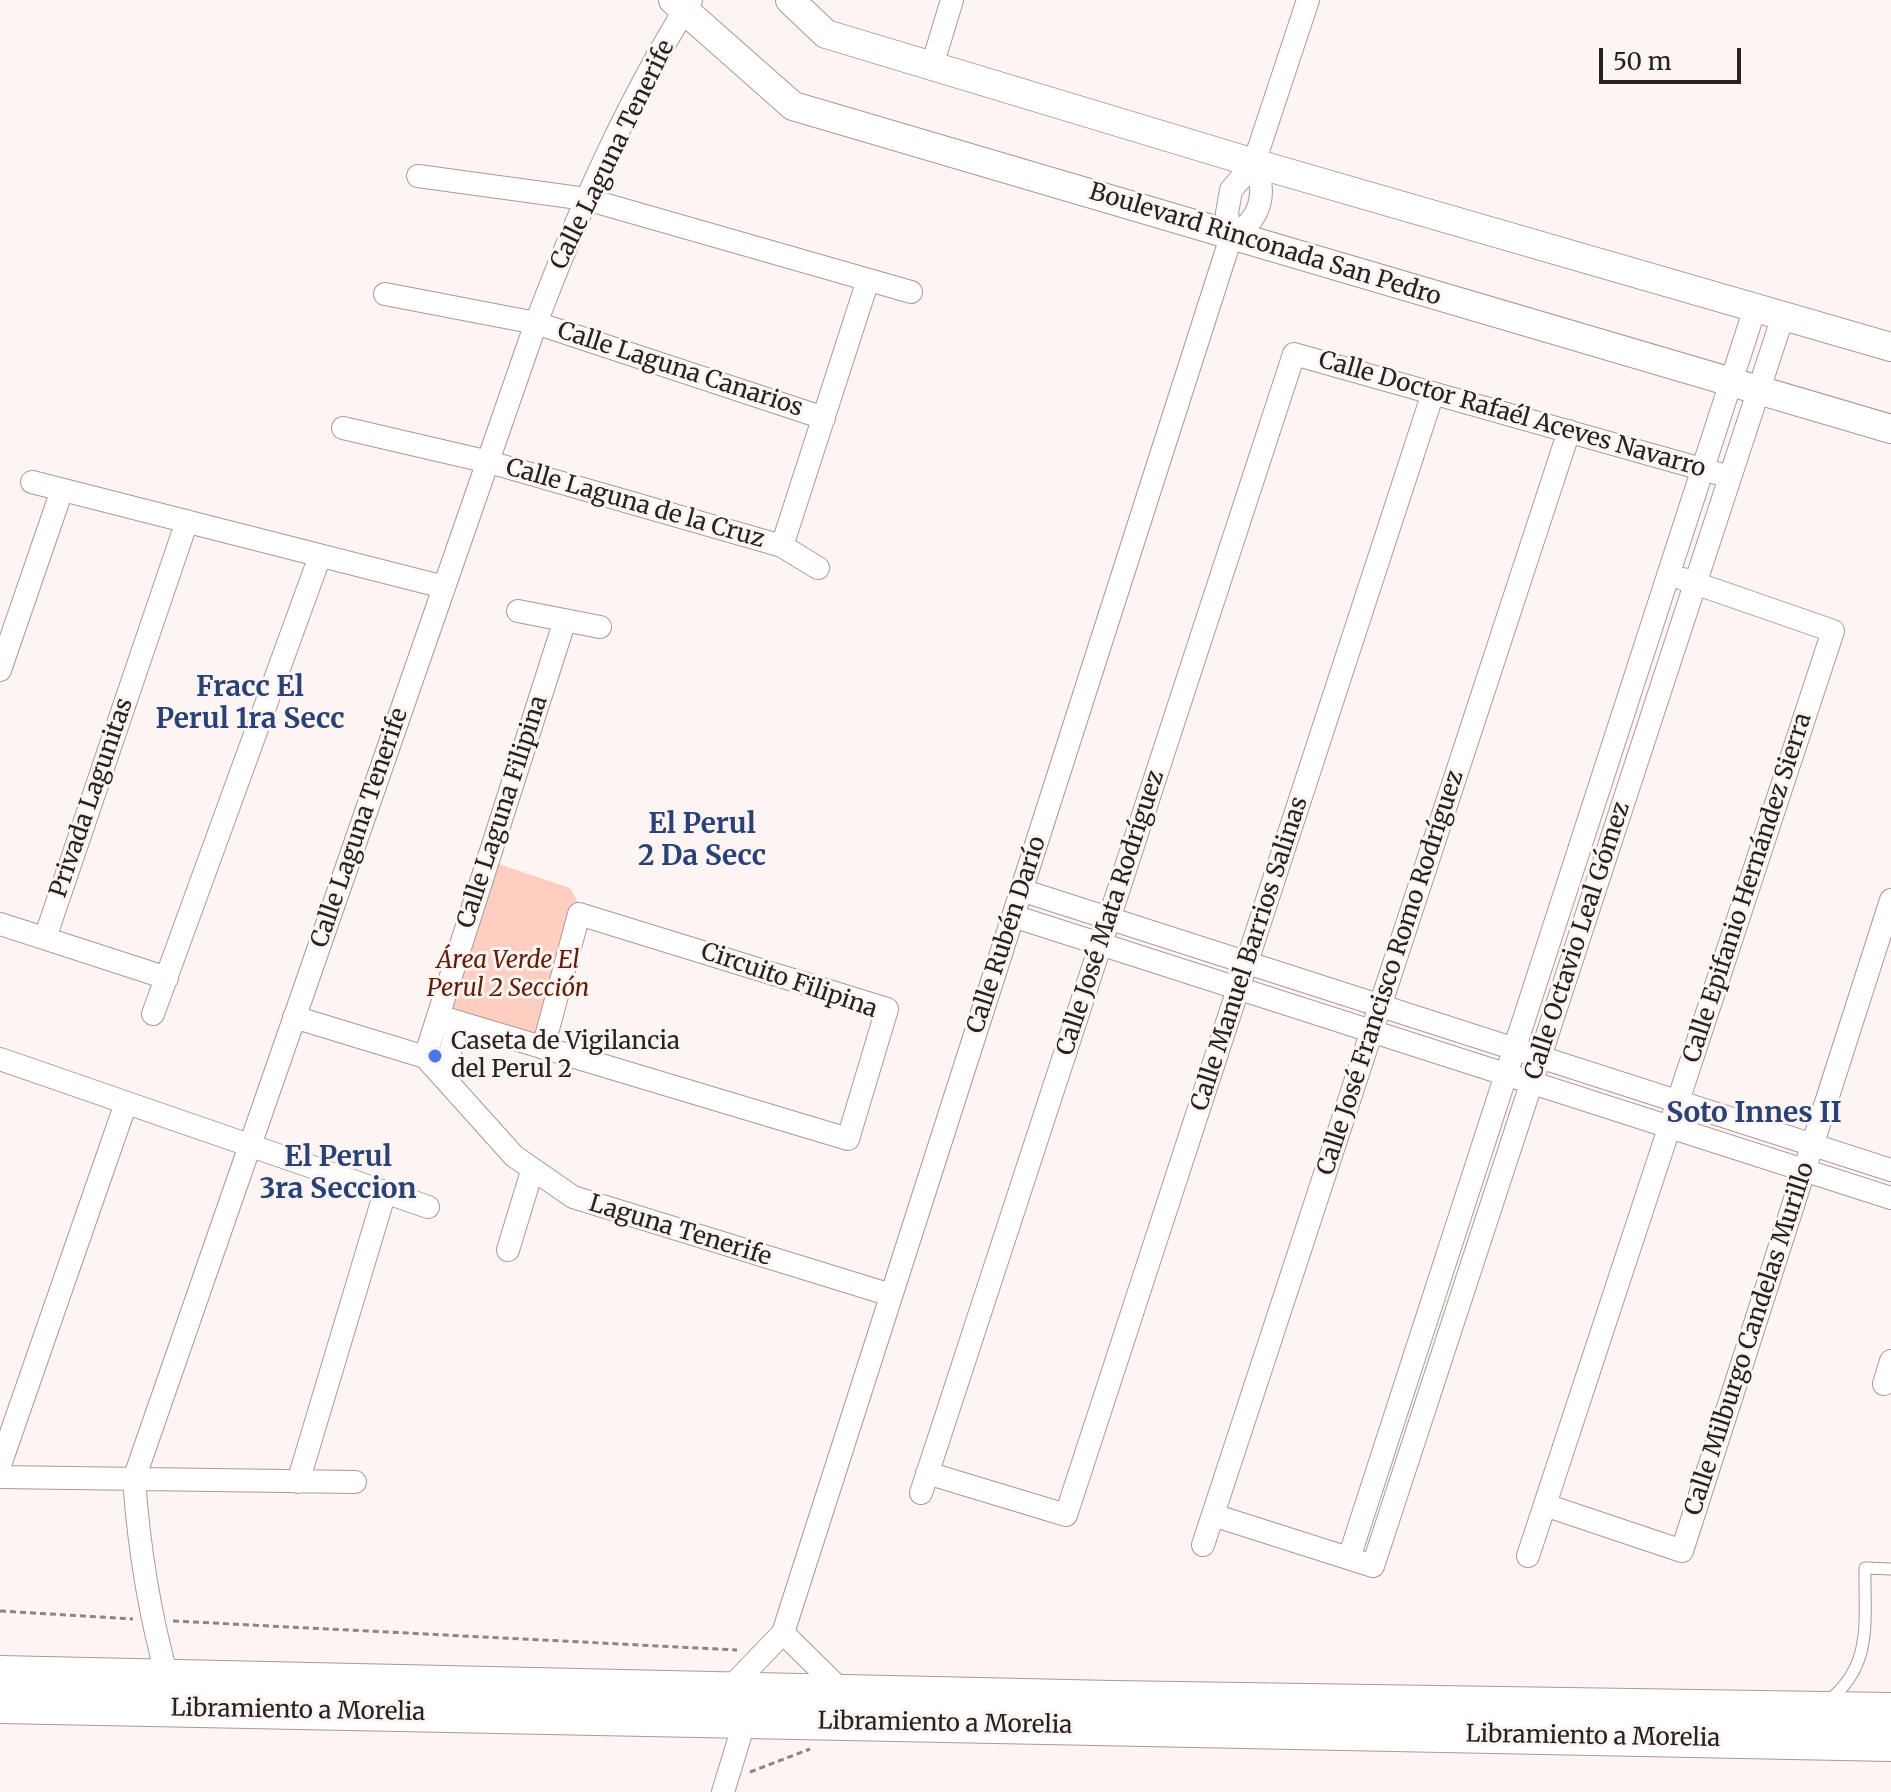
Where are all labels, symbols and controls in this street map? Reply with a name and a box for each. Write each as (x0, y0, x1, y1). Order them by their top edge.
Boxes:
scale bar (1603, 32, 1745, 82)
street label: Calle Laguna Tenerife (545, 36, 681, 274)
text: 50 m (1613, 46, 1672, 77)
street label: Boulevard Rinconada San Pedro (1086, 178, 1444, 312)
street label: Calle Laguna Canarios (554, 317, 806, 423)
street label: Calle Doctor Rafaél Aceves Navarro (1315, 346, 1709, 484)
street label: Calle Laguna de la Cruz (502, 453, 768, 555)
district label: Fracc El Perul 1ra Secc (155, 671, 345, 737)
street label: Calle Laguna Filipina (452, 692, 554, 932)
street label: Privada Lagunitas (44, 695, 140, 901)
street label: Calle Laguna Tenerife (305, 705, 415, 951)
street label: Calle Epifanio Hernández Sierra (1678, 710, 1818, 1066)
street label: Calle José Mata Rodríguez (1051, 767, 1171, 1059)
street label: Calle José Francisco Romo Rodríguez (1312, 767, 1470, 1179)
street label: Calle Manuel Barrios Salinas (1186, 793, 1314, 1115)
street label: Calle Octavio Leal Gómez (1519, 799, 1637, 1083)
district label: El Perul 2 Da Secc (638, 808, 766, 874)
street label: Calle Rubén Darío (962, 833, 1052, 1037)
street label: Circuito Filipina (697, 937, 881, 1025)
park label: Área Verde El Perul 2 Sección (427, 947, 589, 1003)
place label: Caseta de Vigilancia del Perul 2 (451, 1028, 680, 1084)
marker: Caseta de Vigilancia del Perul 2 (426, 1047, 444, 1065)
district label: Soto Innes II (1666, 1097, 1842, 1131)
district label: El Perul 3ra Seccion (260, 1141, 416, 1207)
street label: Calle Milburgo Candelas Murillo (1679, 1159, 1821, 1519)
street label: Laguna Tenerife (585, 1190, 775, 1272)
street label: Libramiento a Morelia (170, 1694, 426, 1728)
street label: Libramiento a Morelia (817, 1707, 1073, 1741)
street label: Libramiento a Morelia (1465, 1720, 1721, 1754)

